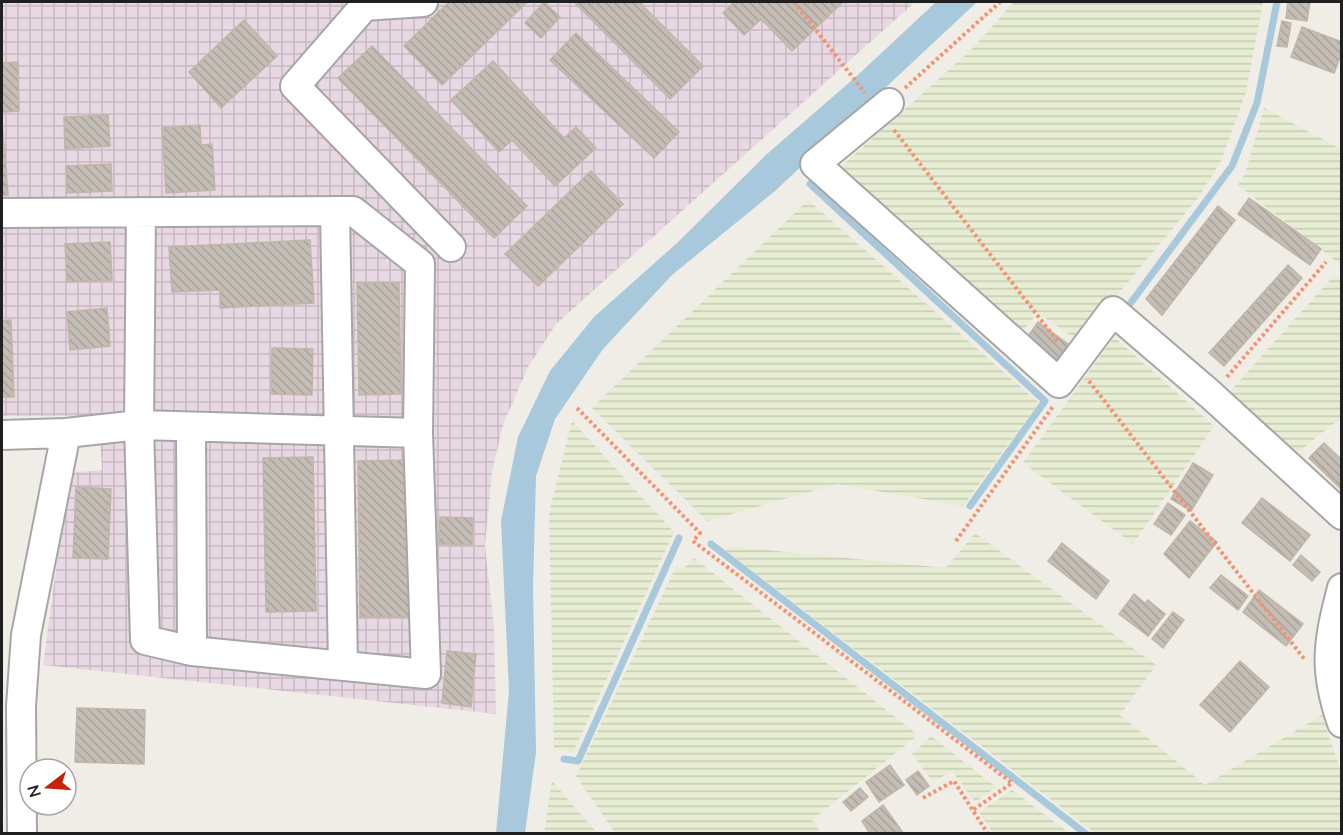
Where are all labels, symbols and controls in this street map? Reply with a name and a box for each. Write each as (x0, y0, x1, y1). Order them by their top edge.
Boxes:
north arrow (18, 757, 78, 817)
text: N (22, 782, 47, 800)

